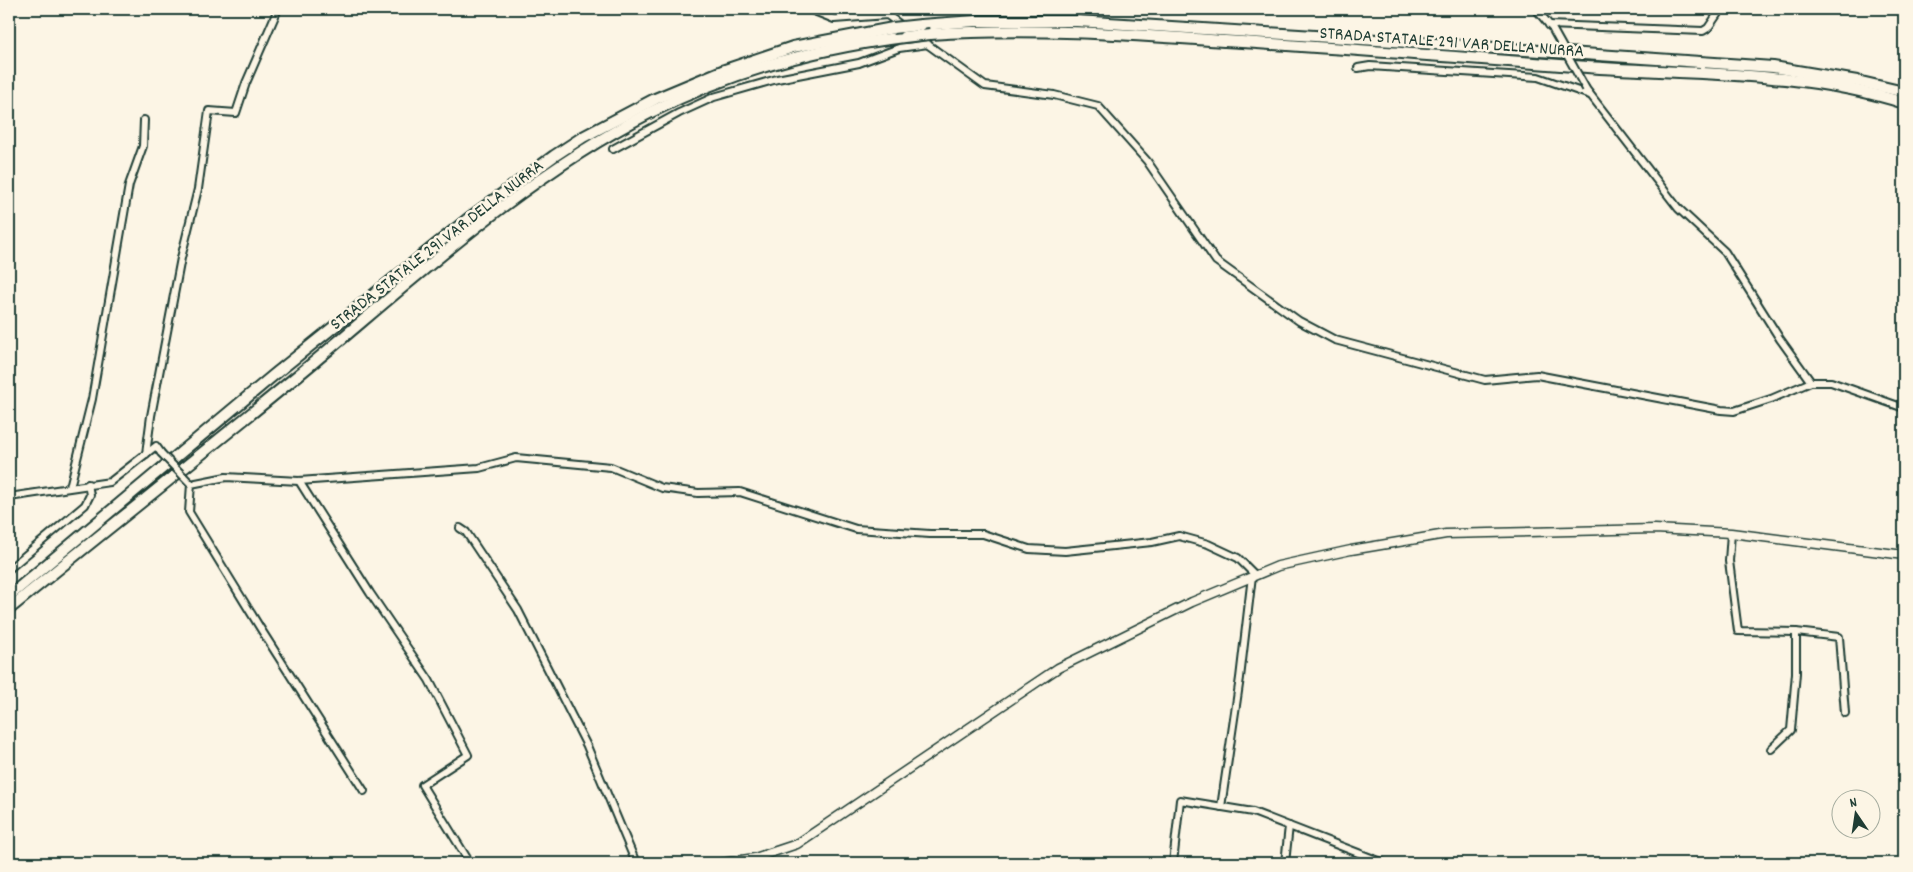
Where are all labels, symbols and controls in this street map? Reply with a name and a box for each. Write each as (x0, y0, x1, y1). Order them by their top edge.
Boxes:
street label: STRADA STATALE 291 VAR DELLA NURRA (1319, 22, 1585, 65)
street label: STRADA STATALE 291 VAR DELLA NURRA (325, 154, 550, 337)
north arrow (1830, 790, 1880, 840)
text: N (1848, 793, 1859, 814)

